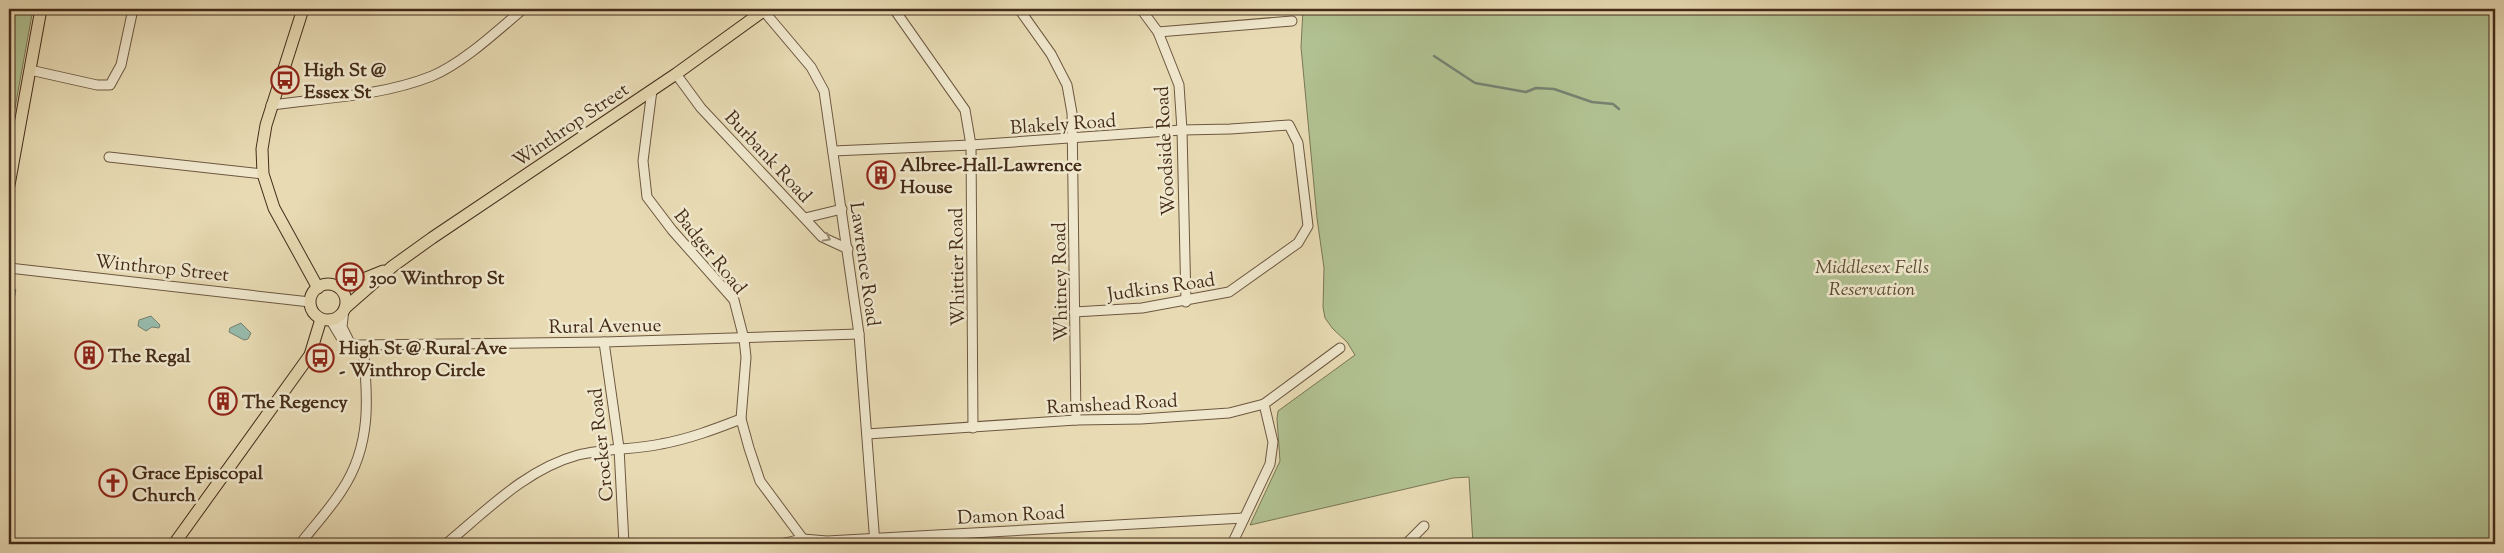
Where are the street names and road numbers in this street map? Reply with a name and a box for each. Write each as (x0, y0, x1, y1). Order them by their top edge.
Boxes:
street label: Winthrop Street (508, 77, 635, 175)
street label: Woodside Road (1150, 85, 1183, 216)
street label: Burbank Road (717, 106, 817, 210)
street label: Blakely Road (1009, 108, 1117, 143)
street label: Lawrence Road (841, 200, 886, 329)
street label: Badger Road (666, 204, 752, 301)
street label: Whittier Road (944, 207, 973, 326)
street label: Whitney Road (1047, 222, 1076, 342)
street label: Winthrop Street (93, 249, 231, 290)
street label: Judkins Road (1105, 268, 1217, 310)
street label: Rural Avenue (548, 313, 662, 342)
street label: Crocker Road (583, 386, 622, 503)
street label: Ramshead Road (1046, 389, 1179, 422)
street label: Damon Road (957, 500, 1066, 533)

